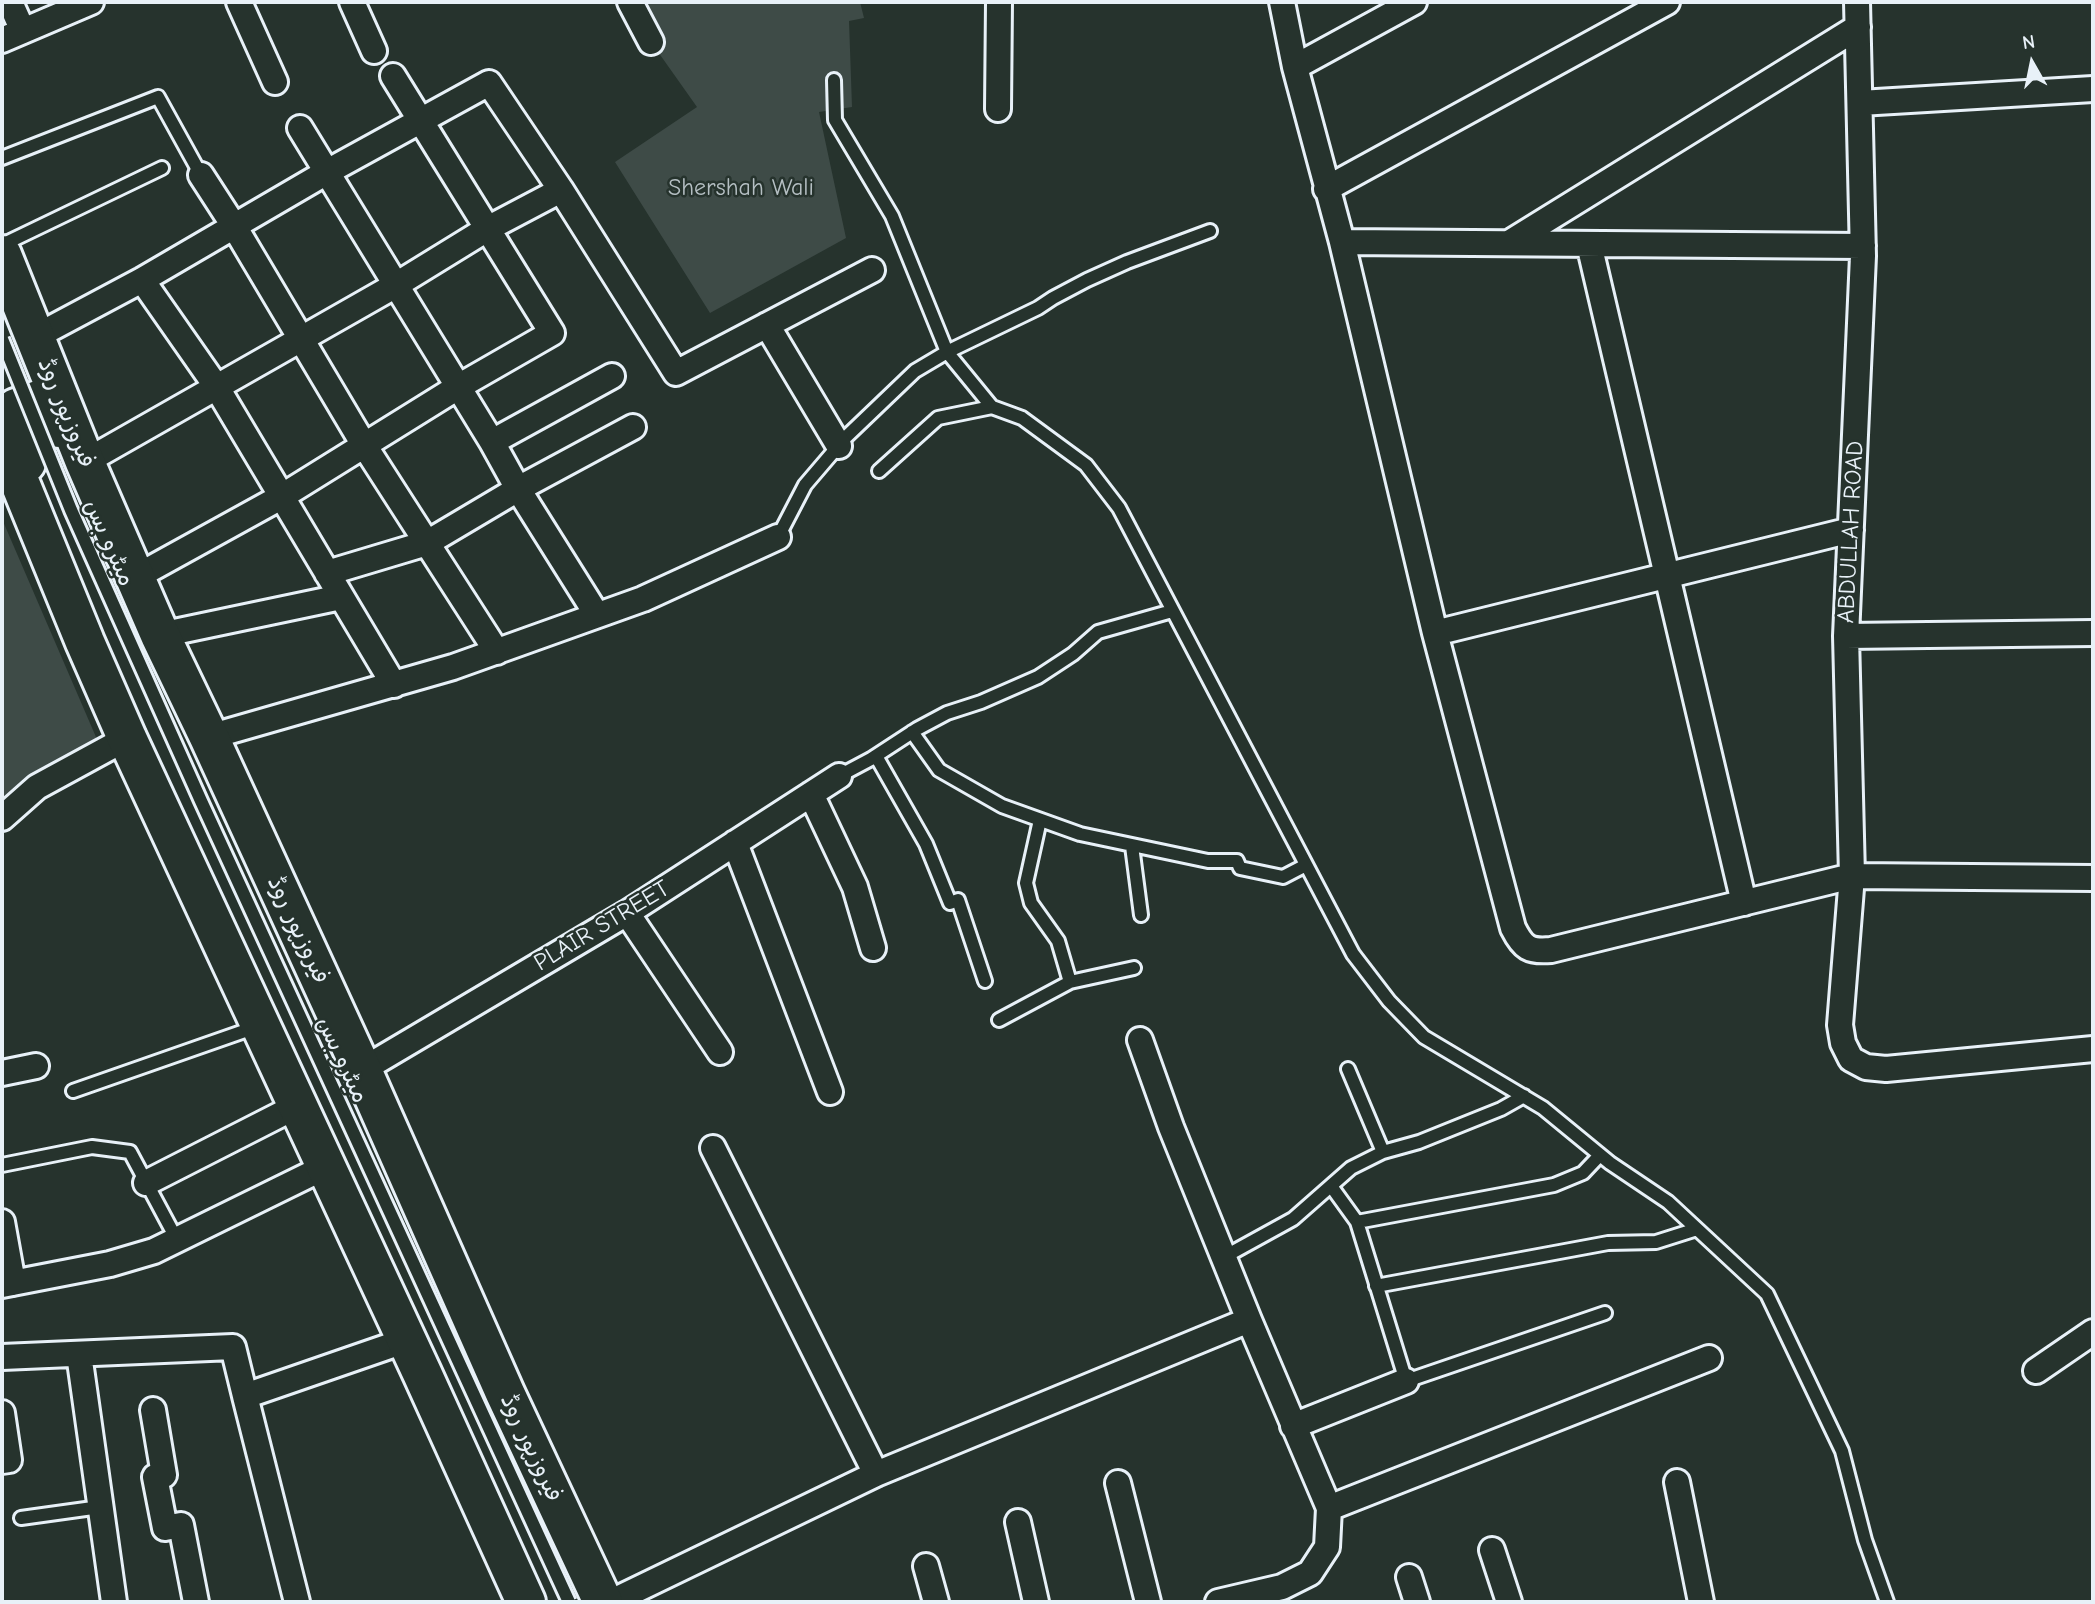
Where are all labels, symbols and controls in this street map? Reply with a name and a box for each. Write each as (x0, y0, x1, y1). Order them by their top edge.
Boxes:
north arrow (1997, 28, 2067, 98)
text: N (2021, 30, 2037, 54)
park label: Shershah Wali (668, 174, 814, 202)
street label: فیروزپور روڈ (31, 354, 101, 472)
street label: ABDULLAH ROAD (1832, 440, 1870, 624)
street label: میٹرو بس (77, 495, 141, 591)
street label: فیروزپور روڈ (261, 872, 335, 988)
street label: PLAIR STREET (529, 874, 675, 978)
street label: میٹرو بس (309, 1012, 375, 1108)
street label: فیروزپور روڈ (494, 1390, 568, 1506)

